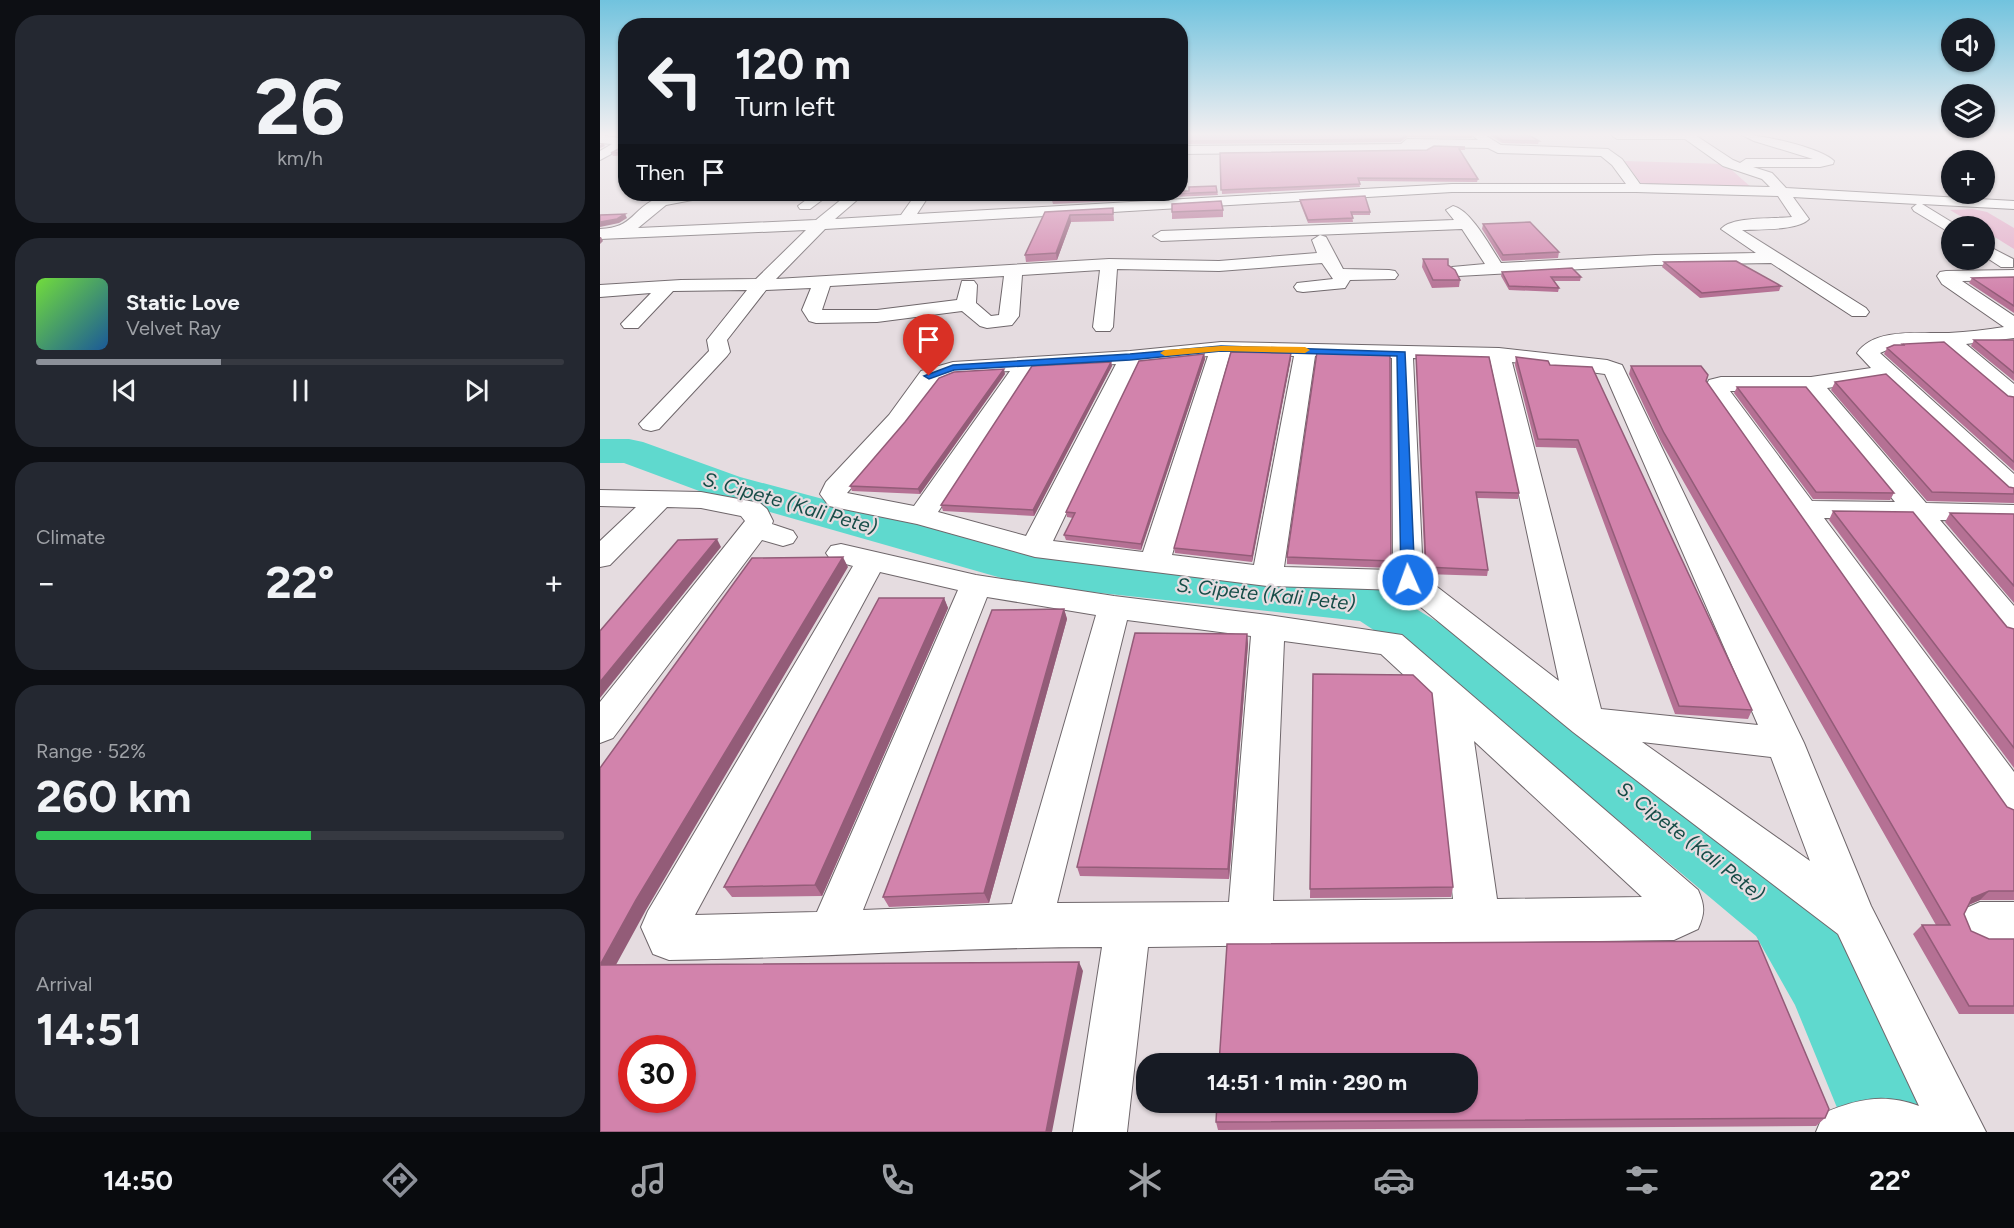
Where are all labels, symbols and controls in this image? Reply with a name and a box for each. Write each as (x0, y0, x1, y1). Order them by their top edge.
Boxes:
map controls (1941, 18, 1995, 270)
button: sound (1941, 18, 1995, 72)
text: 120 m (735, 39, 851, 90)
icon: left (636, 42, 714, 120)
text: 26 (255, 60, 345, 154)
button: layers (1941, 84, 1995, 138)
text: Turn left (735, 90, 835, 123)
text: km/h (277, 146, 323, 170)
button: + (1941, 150, 1995, 204)
icon: arrive (697, 156, 730, 189)
text: Then (636, 159, 685, 186)
button: − (1941, 216, 1995, 270)
text: Static Love (126, 289, 240, 316)
pin (903, 314, 954, 376)
text: Velvet Ray (126, 316, 221, 340)
icon: arrive (912, 323, 945, 356)
icon: previous (108, 374, 141, 407)
icon: pause (284, 374, 317, 407)
icon: next (460, 374, 493, 407)
water label: S. Cipete (Kali Pete) (700, 467, 880, 539)
text: Climate (36, 525, 105, 549)
position arrow (1376, 548, 1440, 612)
text: 22° (265, 555, 335, 609)
text: − (36, 563, 57, 602)
text: + (543, 563, 564, 602)
water label: S. Cipete (Kali Pete) (1175, 573, 1357, 615)
text: Range · 52% (36, 739, 146, 763)
text: 260 km (36, 769, 191, 823)
water label: S. Cipete (Kali Pete) (1613, 776, 1769, 906)
text: Arrival (36, 972, 92, 996)
text: 14:51 (36, 1002, 142, 1056)
speed limit sign: 30 (618, 1035, 696, 1113)
text: 14:51 · 1 min · 290 m (1207, 1069, 1407, 1096)
icon: directions (379, 1159, 421, 1201)
icon: music (628, 1159, 670, 1201)
icon: phone (876, 1159, 918, 1201)
icon: climate (1124, 1159, 1166, 1201)
icon: car (1373, 1159, 1415, 1201)
icon: filters (1621, 1159, 1663, 1201)
text: 14:50 (103, 1164, 173, 1197)
text: 22° (1869, 1164, 1911, 1197)

